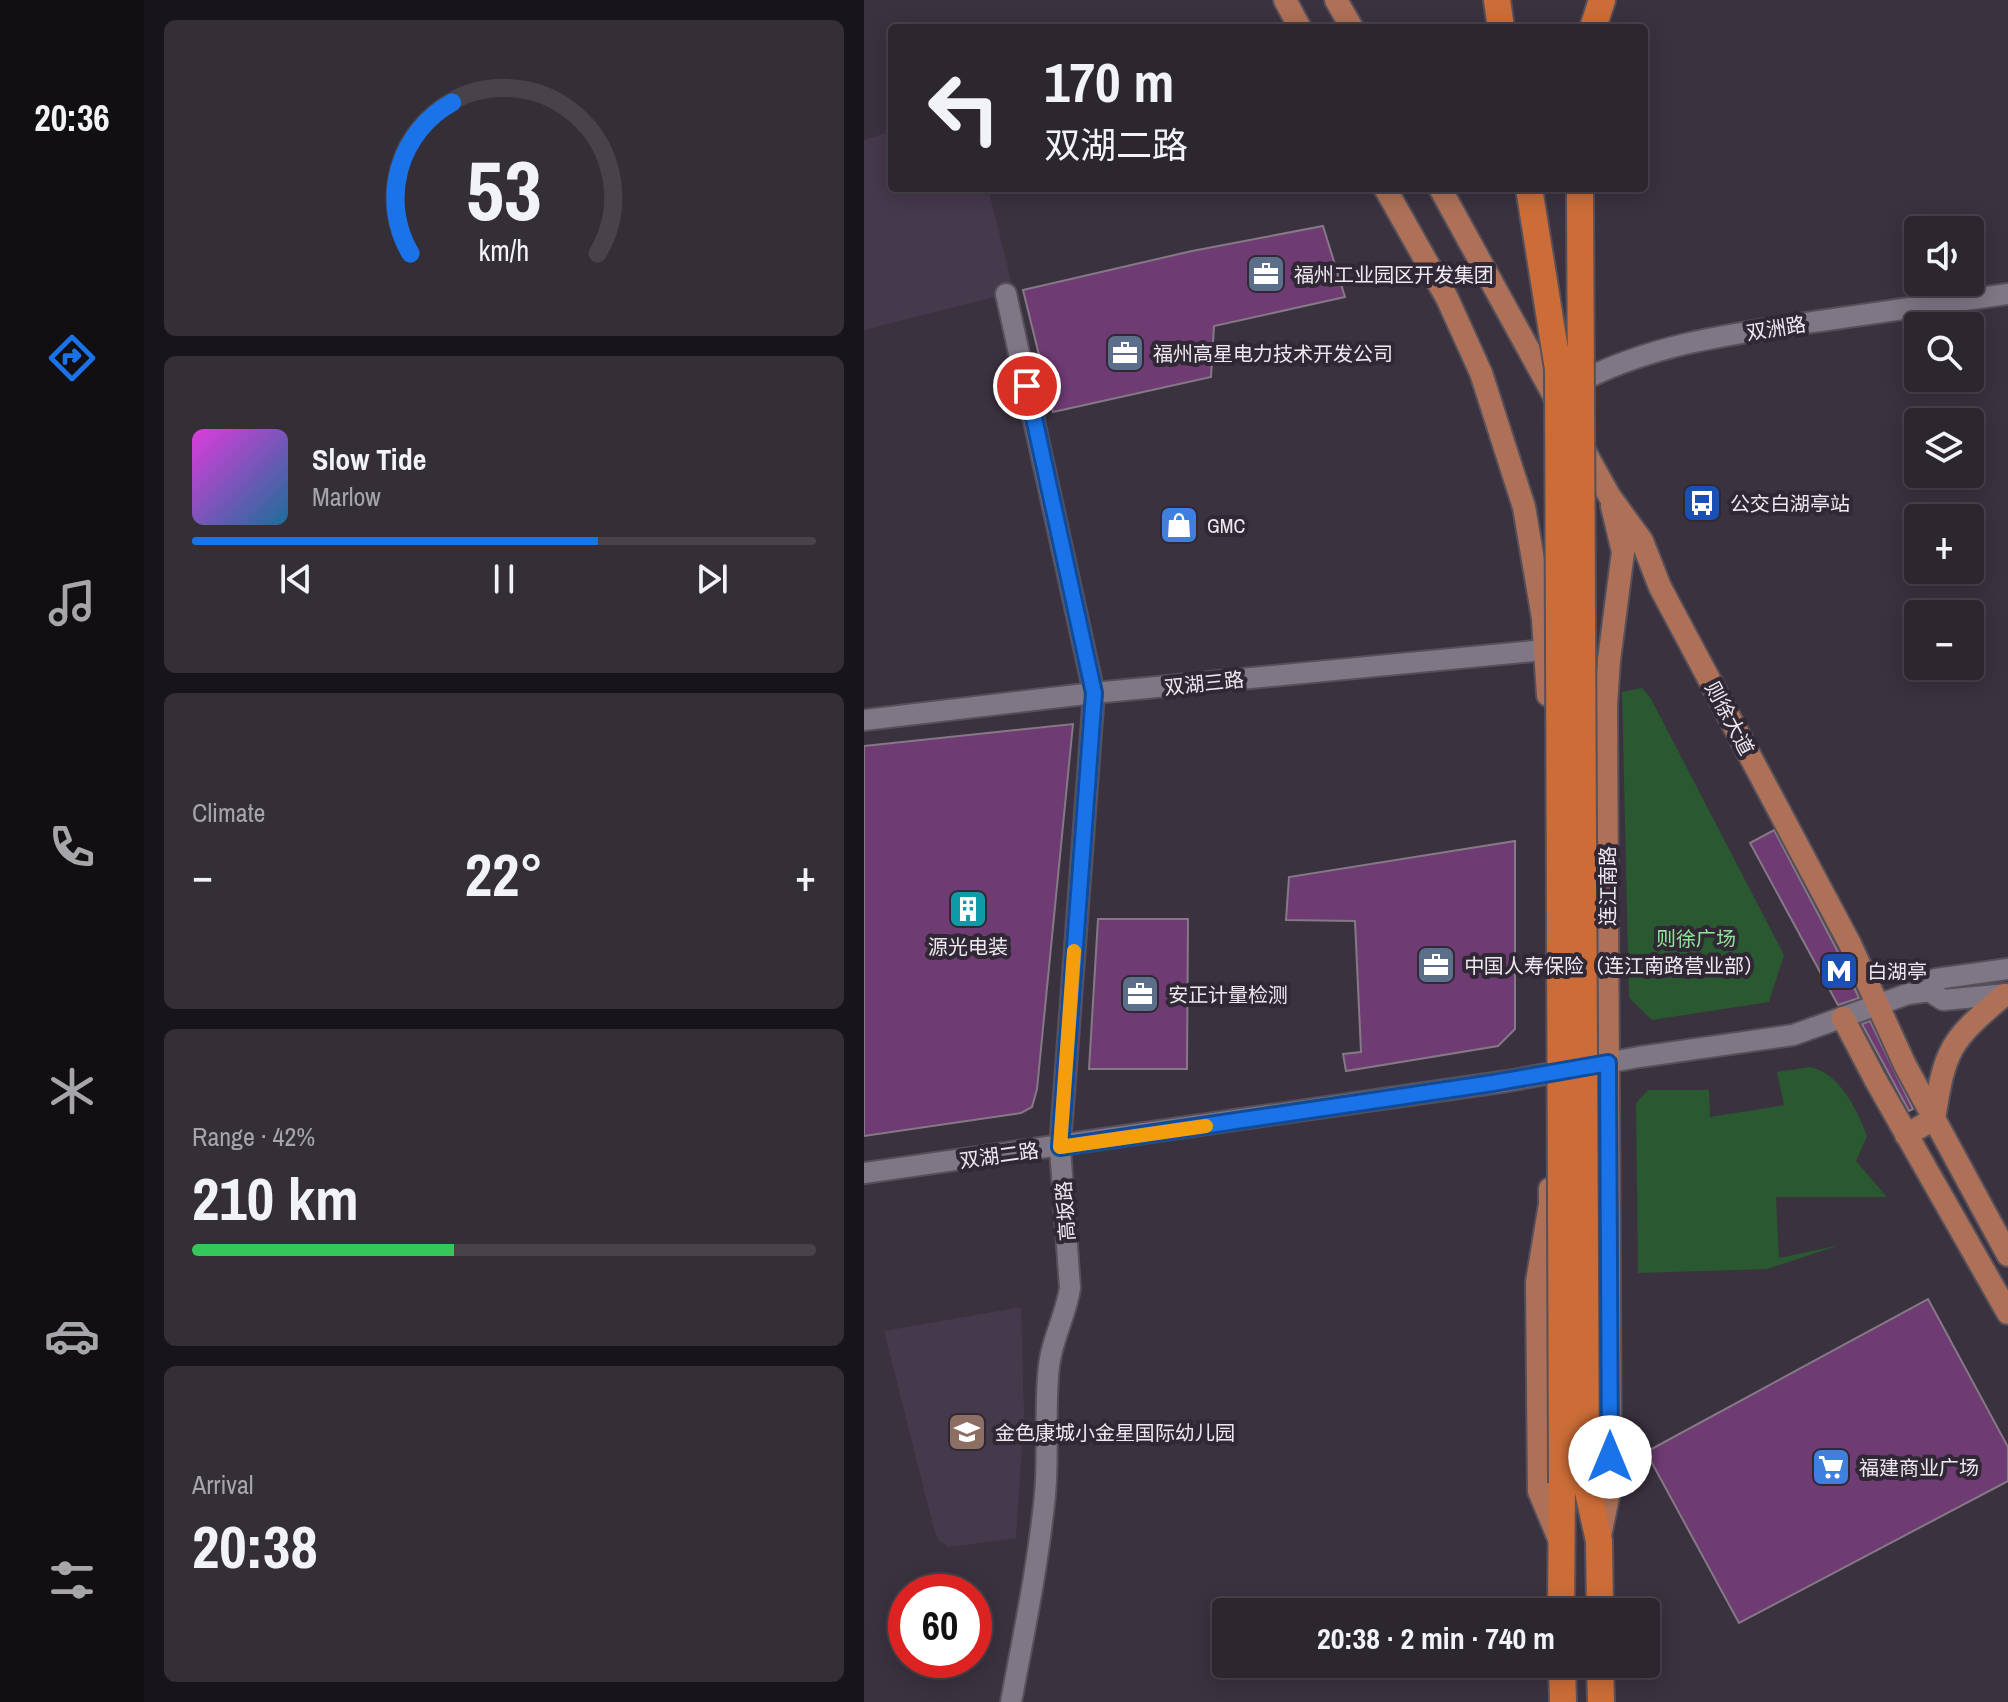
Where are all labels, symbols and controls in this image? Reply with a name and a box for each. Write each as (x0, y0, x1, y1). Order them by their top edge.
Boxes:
text: 170 m (1044, 44, 1174, 119)
icon: left (912, 56, 1016, 160)
text: 20:36 (34, 94, 110, 142)
text: 双湖二路 (1044, 121, 1188, 169)
text: 53 (466, 134, 542, 246)
map controls (1904, 216, 1984, 680)
button: sound (1904, 216, 1984, 296)
text: km/h (479, 231, 529, 270)
office icon: 福州工业园区开发集团 (1245, 253, 1287, 295)
place label: 福州工业园区开发集团 (1294, 261, 1494, 288)
street label: 双洲路 (1744, 310, 1808, 346)
button: search (1904, 312, 1984, 392)
icon: directions (44, 330, 100, 386)
office icon: 福州高星电力技术开发公司 (1104, 332, 1146, 374)
place label: 福州高星电力技术开发公司 (1153, 340, 1393, 367)
pin (993, 352, 1061, 420)
icon: arrive (1005, 364, 1049, 408)
button: layers (1904, 408, 1984, 488)
text: Slow Tide (312, 439, 426, 479)
text: Marlow (312, 479, 381, 514)
bus stop icon: 公交白湖亭站 (1681, 482, 1723, 524)
place label: 公交白湖亭站 (1730, 490, 1850, 517)
shop icon: GMC (1158, 504, 1200, 546)
button: + (1904, 504, 1984, 584)
place label: GMC (1207, 512, 1245, 539)
icon: previous (274, 557, 318, 601)
icon: pause (482, 557, 526, 601)
icon: next (690, 557, 734, 601)
icon: music (44, 575, 100, 631)
button: − (1904, 600, 1984, 680)
street label: 双湖三路 (1163, 665, 1245, 701)
street label: 则徐大道 (1699, 676, 1761, 760)
text: Climate (192, 795, 265, 830)
icon: phone (44, 819, 100, 875)
text: 22° (465, 834, 543, 915)
text: − (192, 845, 213, 905)
text: + (795, 845, 816, 905)
street label: 连江南路 (1594, 846, 1621, 926)
building icon: 源光电装 (947, 888, 989, 930)
park label: 则徐广场 (1656, 925, 1736, 952)
place label: 源光电装 (928, 933, 1008, 960)
office icon: 中国人寿保险（连江南路营业部） (1415, 944, 1457, 986)
metro station icon: 白湖亭 (1818, 950, 1860, 992)
place label: 中国人寿保险（连江南路营业部） (1464, 952, 1764, 979)
place label: 白湖亭 (1867, 958, 1927, 985)
office icon: 安正计量检测 (1119, 973, 1161, 1015)
place label: 安正计量检测 (1168, 981, 1288, 1008)
icon: climate (44, 1063, 100, 1119)
text: Range · 42% (192, 1119, 315, 1154)
street label: 双湖二路 (958, 1136, 1040, 1174)
text: 210 km (192, 1158, 359, 1239)
street label: 高坂路 (1049, 1180, 1081, 1242)
icon: car (44, 1308, 100, 1364)
school or university icon: 金色康城小金星国际幼儿园 (946, 1411, 988, 1453)
position arrow (1568, 1415, 1652, 1499)
place label: 金色康城小金星国际幼儿园 (995, 1419, 1235, 1446)
supermarket icon: 福建商业广场 (1810, 1446, 1852, 1488)
place label: 福建商业广场 (1859, 1454, 1979, 1481)
text: Arrival (192, 1467, 254, 1502)
text: 20:38 (192, 1506, 318, 1587)
icon: filters (44, 1552, 100, 1608)
speed limit sign: 60 (888, 1574, 992, 1678)
text: 20:38 · 2 min · 740 m (1317, 1618, 1555, 1658)

